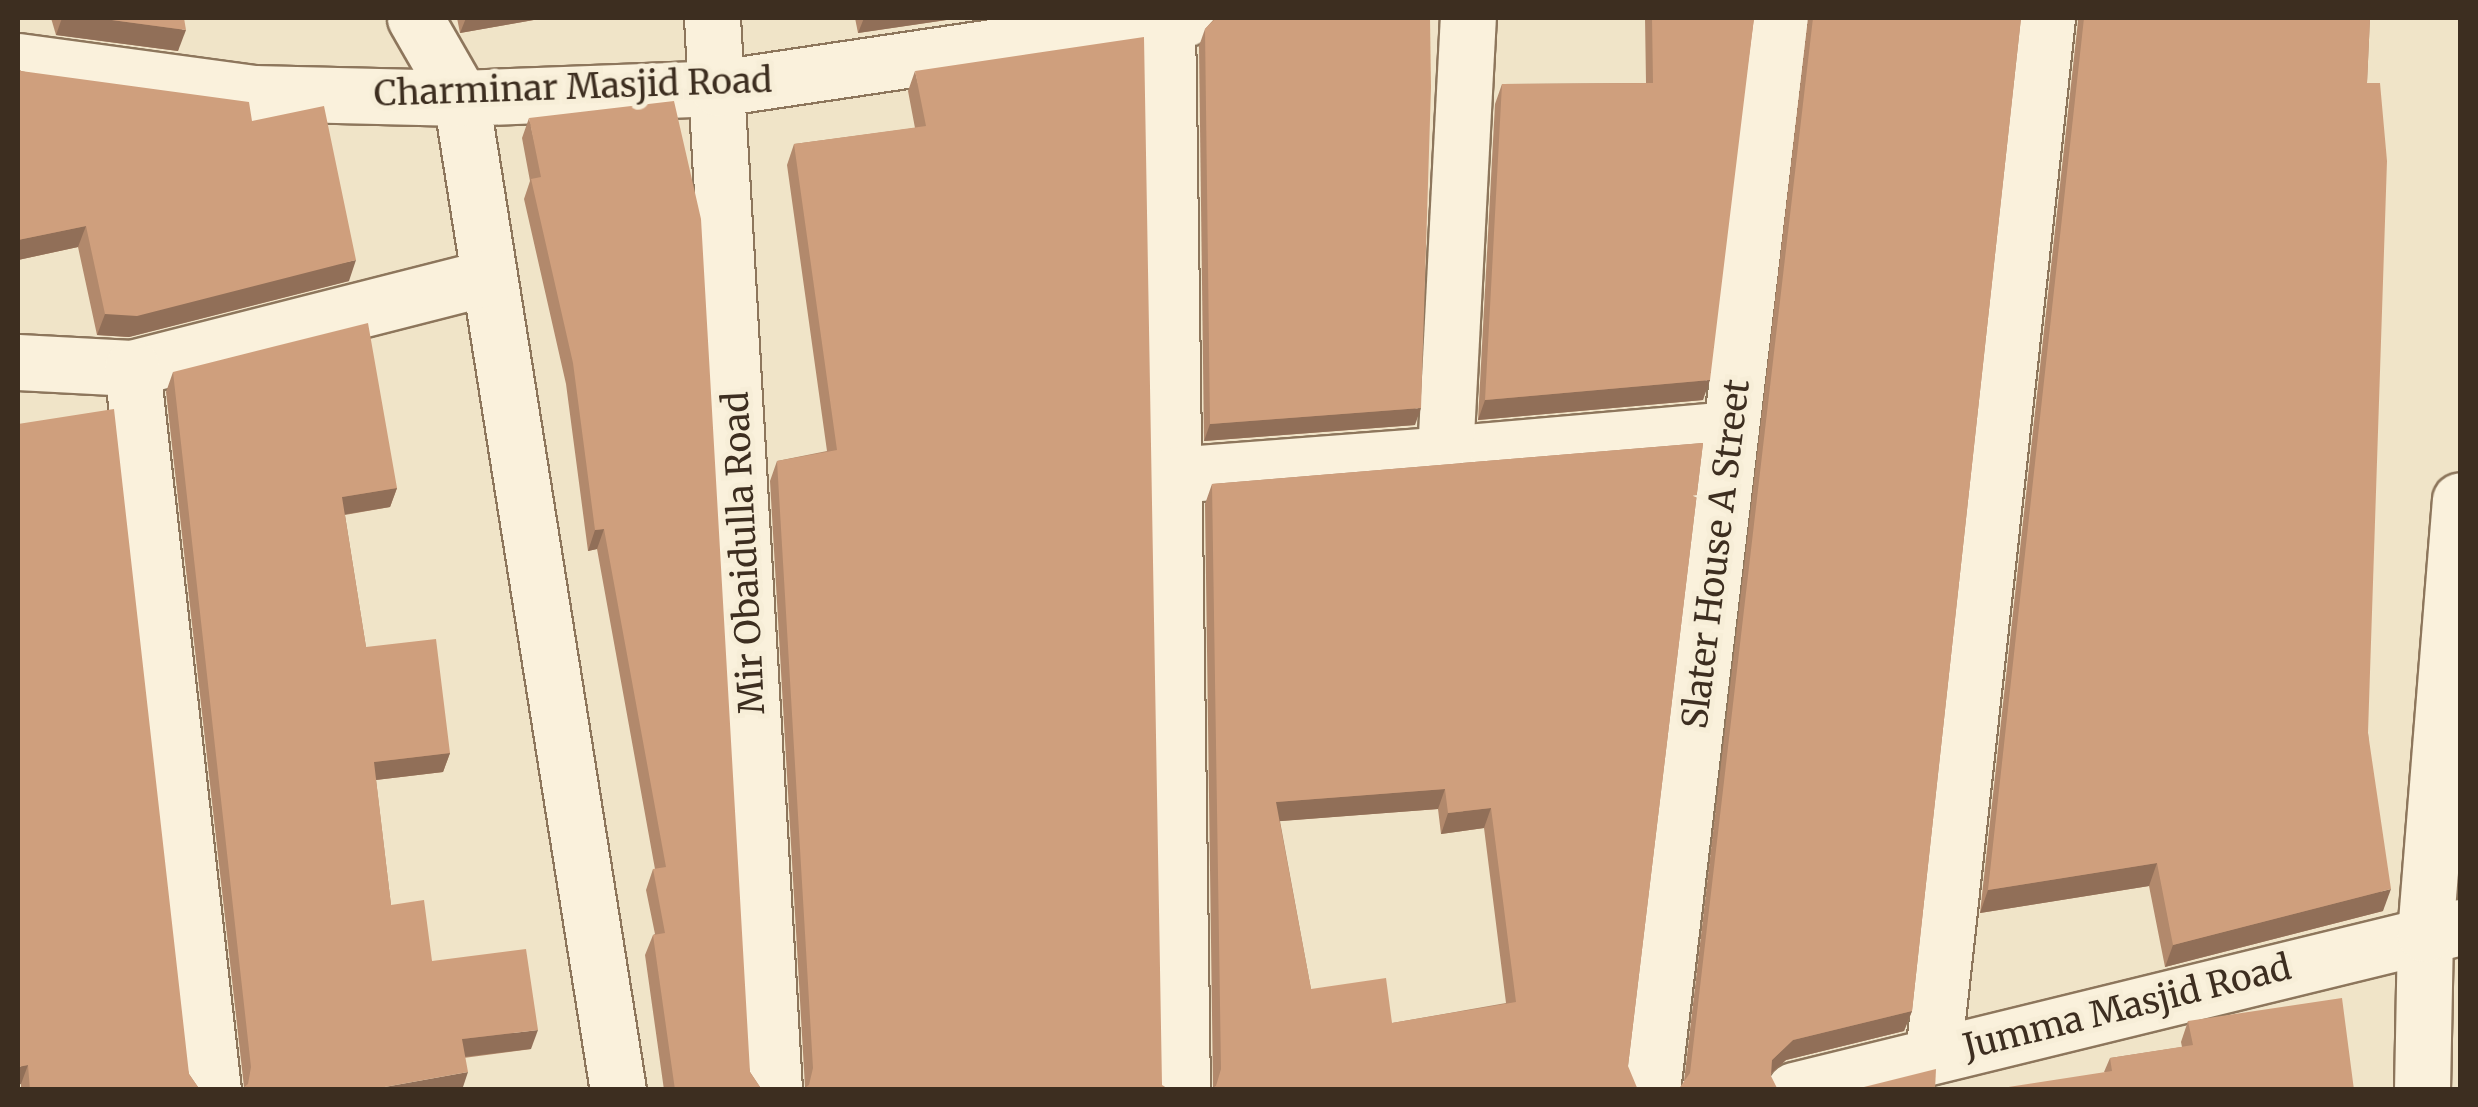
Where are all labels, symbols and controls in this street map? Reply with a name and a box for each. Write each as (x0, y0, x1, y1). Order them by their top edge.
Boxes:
street label: Charminar Masjid Road (373, 59, 773, 115)
street label: Slater House A Street (1674, 377, 1758, 731)
street label: Mir Obaidulla Road (715, 390, 773, 716)
street label: Jumma Masjid Road (1959, 946, 2295, 1068)

